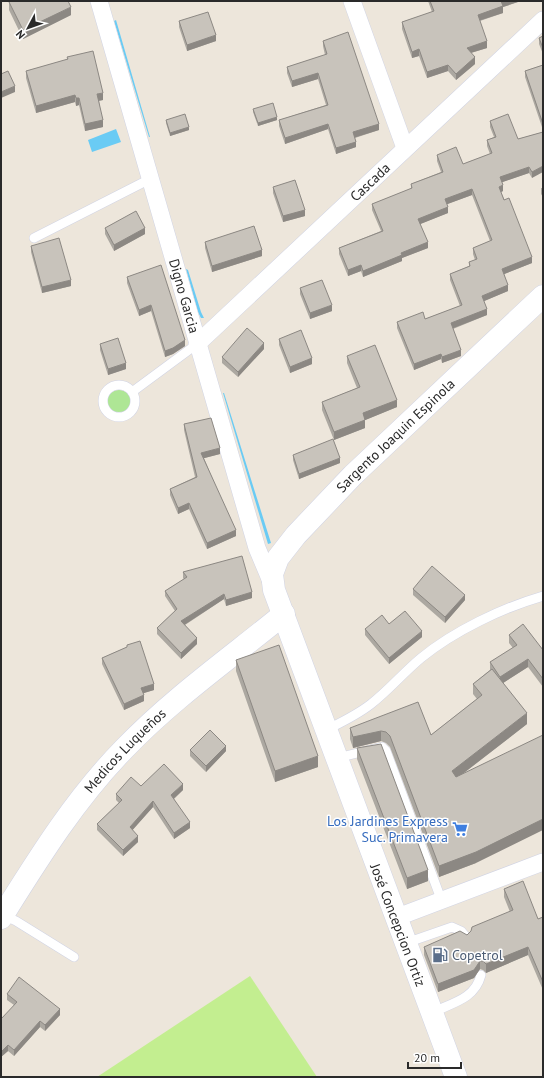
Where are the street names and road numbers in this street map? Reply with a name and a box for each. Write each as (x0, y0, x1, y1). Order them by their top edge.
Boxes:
street label: Cascada (346, 159, 394, 205)
street label: Digno Garcia (165, 257, 204, 335)
street label: Sargento Joaquin Espinola (332, 375, 459, 496)
street label: Medicos Luqueños (80, 704, 170, 796)
street label: José Concepcion Ortiz (366, 860, 430, 989)

